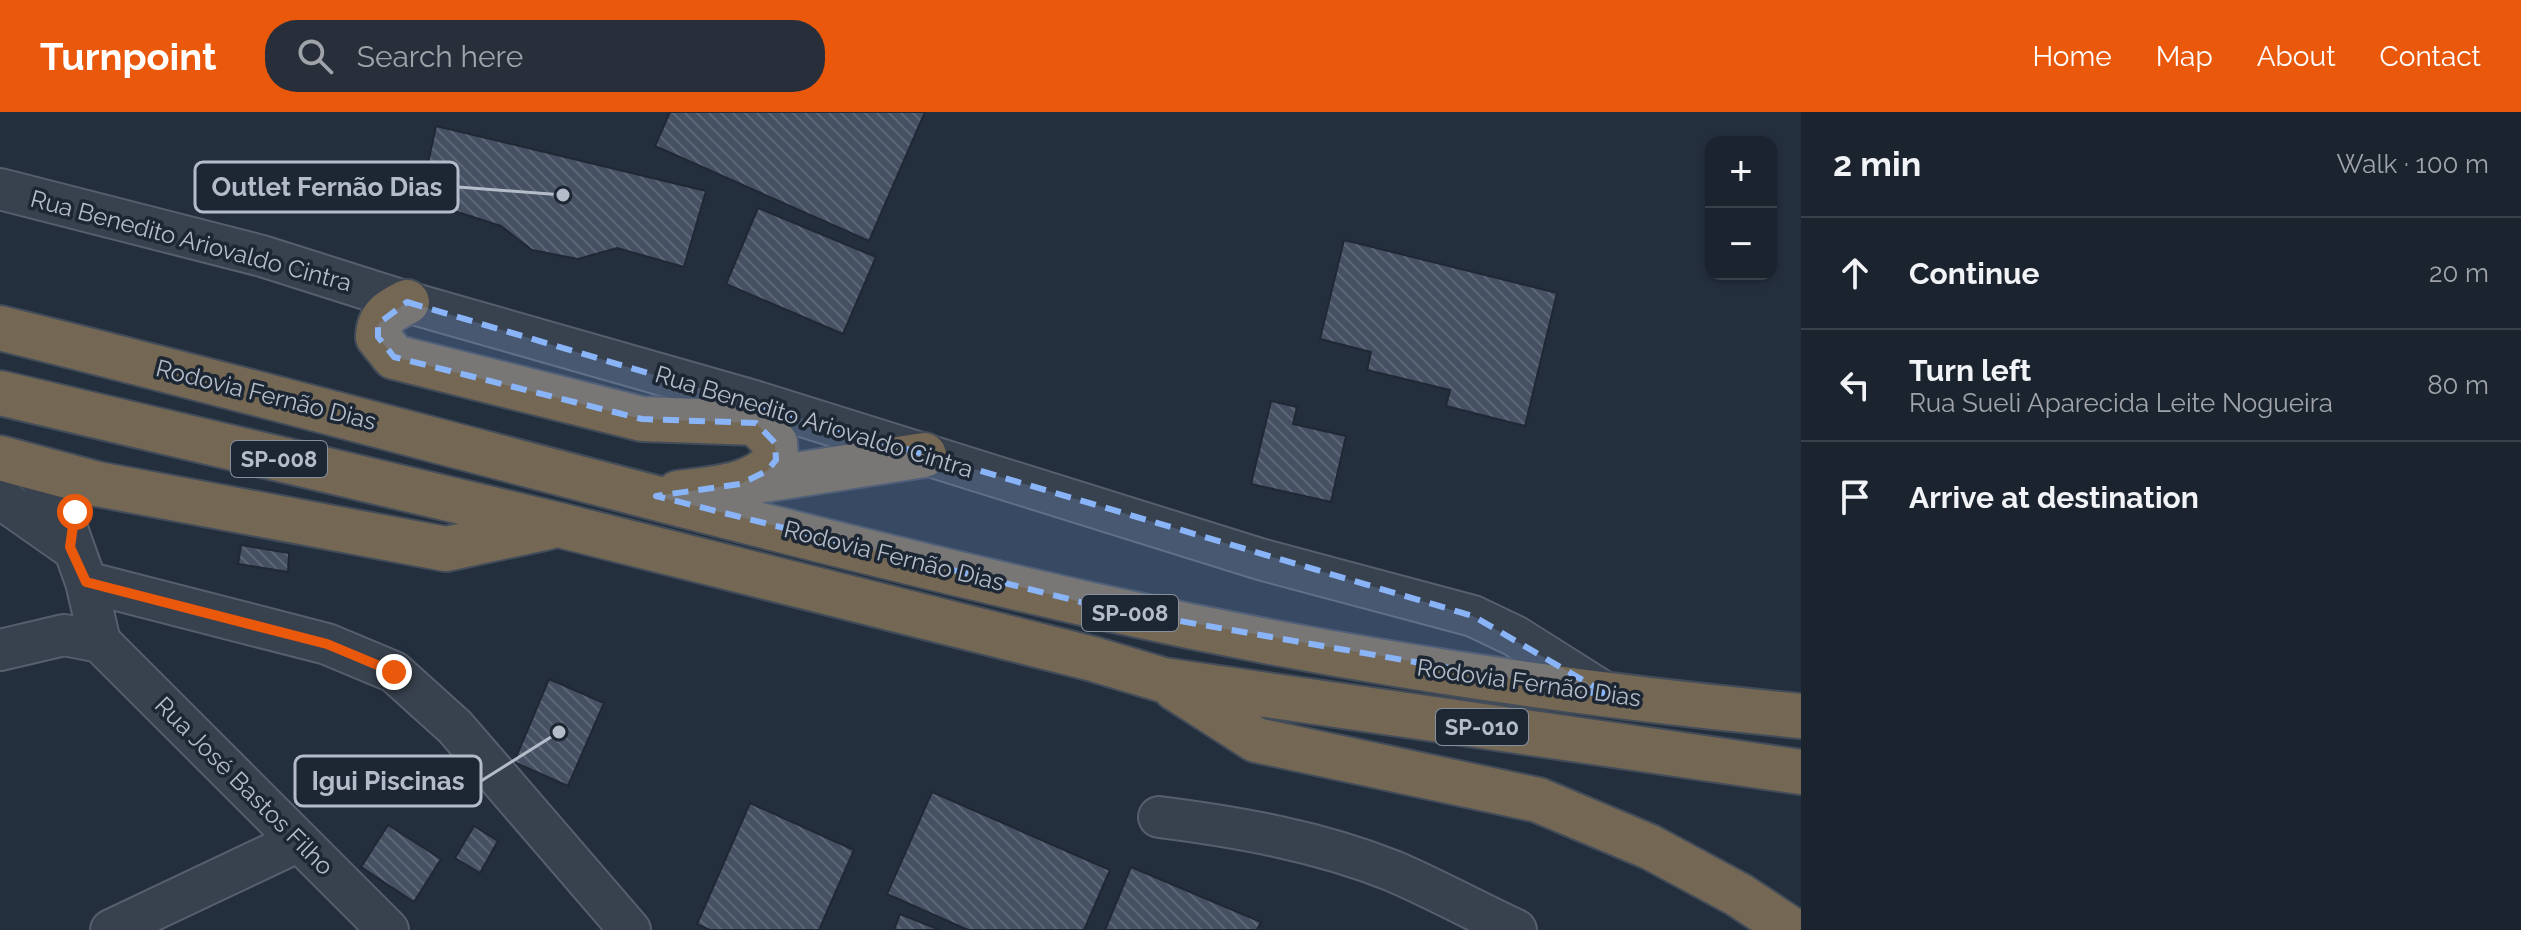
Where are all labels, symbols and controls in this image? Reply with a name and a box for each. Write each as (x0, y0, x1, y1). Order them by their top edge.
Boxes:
search box (265, 20, 825, 92)
text: Turnpoint (40, 34, 217, 79)
icon: search (293, 34, 337, 78)
text: Search here (357, 39, 523, 74)
text: Home (2032, 40, 2112, 73)
text: Map (2156, 40, 2213, 73)
text: About (2257, 40, 2336, 73)
text: Contact (2380, 40, 2481, 73)
map controls (1705, 136, 1777, 280)
button: + (1705, 136, 1777, 208)
text: 2 min (1833, 144, 1921, 184)
text: Walk · 100 m (2337, 149, 2489, 179)
callout: Outlet Fernão Dias (195, 162, 458, 212)
text: Outlet Fernão Dias (212, 172, 443, 202)
street label: Rua Benedito Ariovaldo Cintra (28, 184, 355, 297)
button: − (1705, 208, 1777, 280)
icon: ahead (1833, 251, 1877, 295)
text: Continue (1909, 256, 2040, 291)
text: 20 m (2429, 258, 2489, 288)
street label: Rodovia Fernão Dias (153, 353, 379, 436)
text: Turn left (1909, 353, 2031, 388)
street label: Rua Benedito Ariovaldo Cintra (652, 359, 977, 484)
icon: left (1833, 363, 1877, 407)
text: 80 m (2427, 370, 2489, 400)
text: Rua Sueli Aparecida Leite Nogueira (1909, 388, 2333, 418)
road number: SP-008 (231, 441, 327, 477)
icon: arrive (1833, 475, 1877, 519)
text: Arrive at destination (1909, 480, 2199, 515)
route start (57, 494, 93, 530)
street label: Rodovia Fernão Dias (781, 514, 1007, 597)
road number: SP-008 (1082, 595, 1178, 631)
street label: Rodovia Fernão Dias (1415, 652, 1643, 713)
route end (376, 654, 412, 690)
street label: Rua José Bastos Filho (149, 690, 340, 881)
road number: SP-010 (1436, 709, 1528, 745)
callout: Igui Piscinas (295, 756, 481, 806)
text: Igui Piscinas (311, 766, 465, 796)

